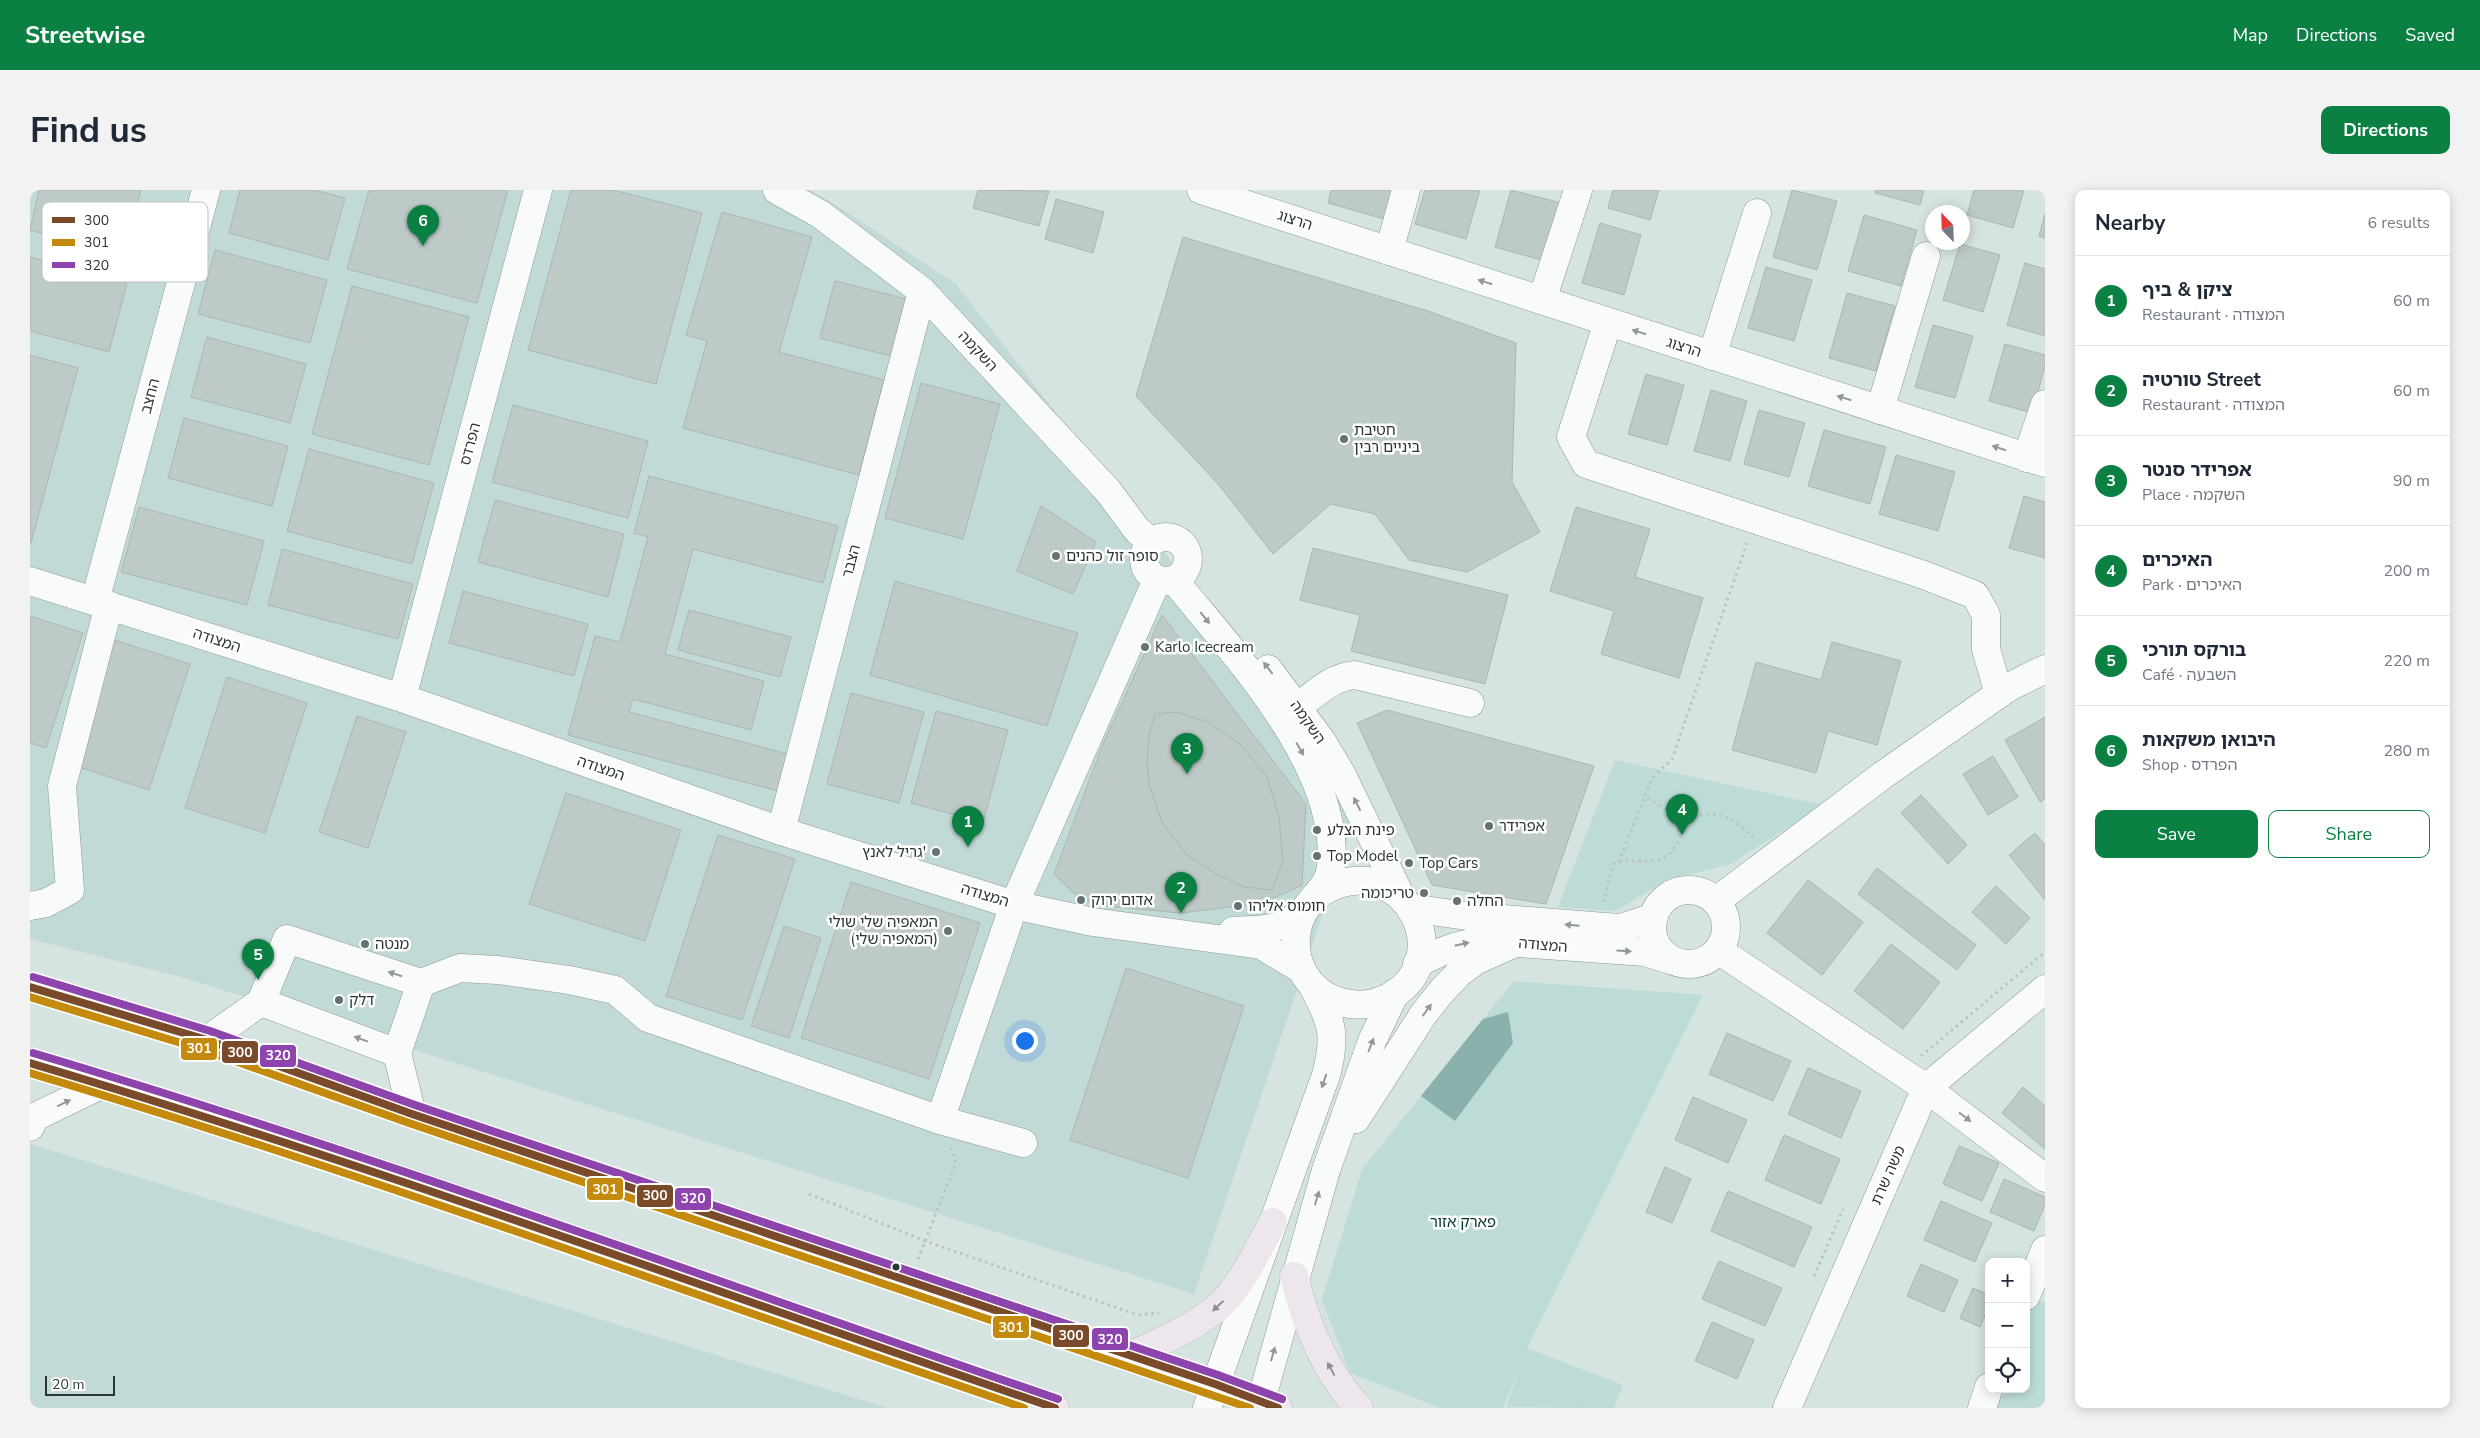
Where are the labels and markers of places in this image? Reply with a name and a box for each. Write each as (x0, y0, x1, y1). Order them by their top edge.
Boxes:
pin: 6 (407, 205, 439, 246)
place label: חטיבת ביניים רבין (1354, 420, 1421, 457)
marker: חטיבת ביניים רבין (1338, 433, 1350, 445)
place label: סופר זול כהנים (1066, 546, 1159, 566)
marker: סופר זול כהנים (1050, 550, 1062, 562)
place label: Karlo Icecream (1155, 637, 1254, 657)
marker: Karlo Icecream (1139, 641, 1151, 653)
pin: 3 (1171, 733, 1203, 774)
pin: 4 (1666, 794, 1698, 835)
pin: 1 (952, 806, 984, 847)
place label: אפרידר (1499, 816, 1545, 836)
place label: פינת הצלע (1327, 820, 1395, 840)
marker: אפרידר (1483, 820, 1495, 832)
marker: פינת הצלע (1311, 824, 1323, 836)
place label: גריל לאנץ' (862, 842, 926, 862)
marker: גריל לאנץ' (930, 846, 942, 858)
place label: Top Model (1327, 846, 1399, 866)
marker: Top Model (1311, 850, 1323, 862)
place label: Top Cars (1419, 853, 1478, 873)
marker: Top Cars (1403, 857, 1415, 869)
pin: 2 (1165, 872, 1197, 913)
place label: טריכומה (1361, 883, 1414, 903)
marker: טריכומה (1418, 887, 1430, 899)
place label: אדום ירוק (1091, 890, 1153, 910)
place label: החלה (1467, 891, 1504, 911)
marker: אדום ירוק (1075, 894, 1087, 906)
marker: החלה (1451, 895, 1463, 907)
place label: חומוס אליהו (1248, 896, 1326, 916)
marker: חומוס אליהו (1232, 900, 1244, 912)
place label: המאפיה שלי שולי (המאפיה שלי) (828, 912, 938, 949)
marker: המאפיה שלי שולי (המאפיה שלי) (942, 925, 954, 937)
place label: מנטה (375, 934, 409, 954)
marker: מנטה (359, 938, 371, 950)
pin: 5 (242, 939, 274, 980)
place label: דלק (349, 990, 374, 1010)
marker: דלק (333, 994, 345, 1006)
unlabelled marker (891, 1262, 901, 1272)

